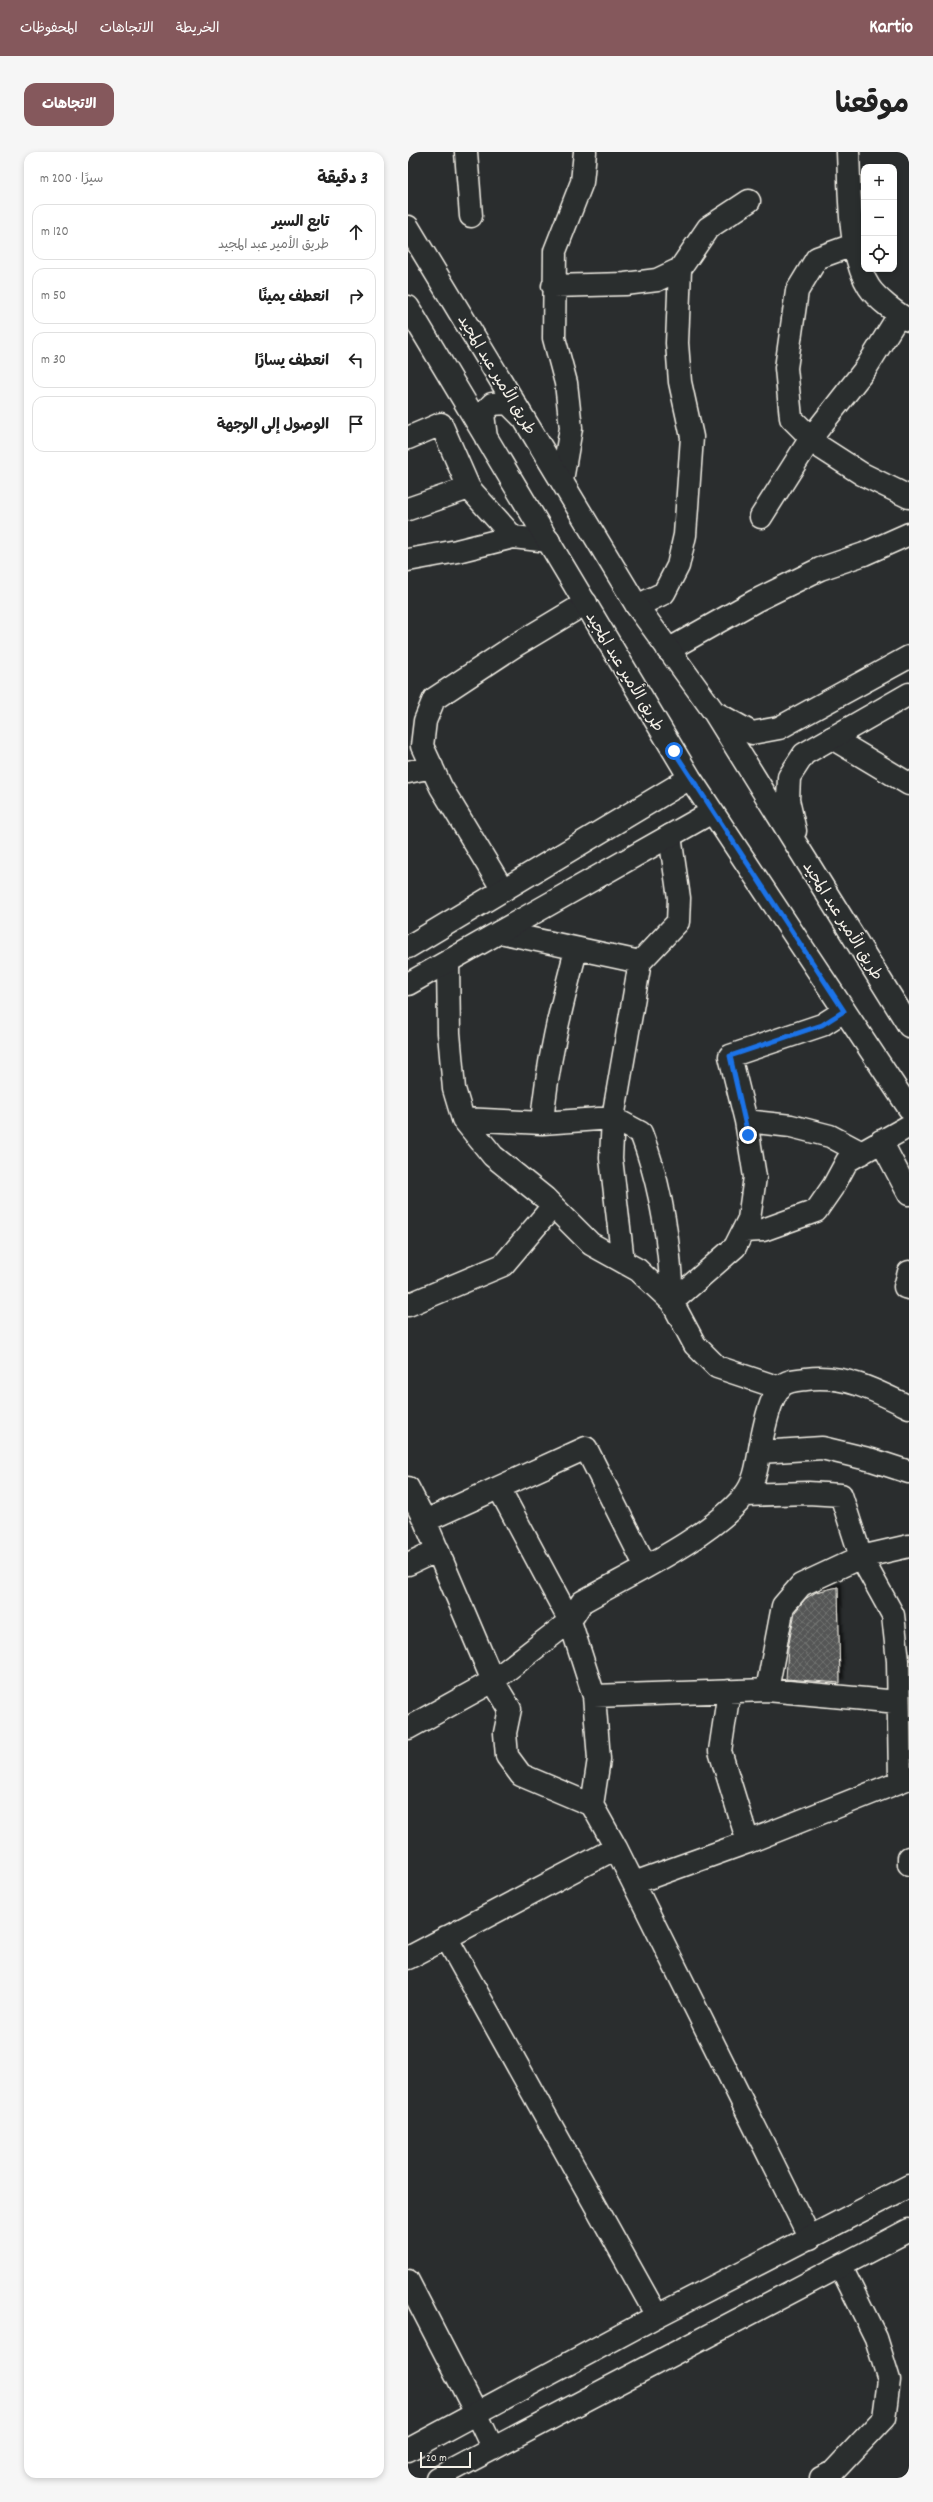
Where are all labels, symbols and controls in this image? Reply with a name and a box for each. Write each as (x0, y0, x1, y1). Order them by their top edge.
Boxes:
text: Kartio (869, 15, 913, 42)
text: المحفوظات (20, 19, 78, 39)
text: الاتجاهات (100, 19, 154, 39)
text: الخريطة (176, 19, 219, 39)
button: الاتجاهات (24, 83, 114, 126)
text: موقعنا (835, 87, 909, 127)
map controls (861, 164, 897, 272)
button: + (861, 164, 897, 200)
text: 3 دقيقة (317, 168, 368, 192)
text: سيرًا · 200 m (40, 170, 103, 189)
button: − (861, 200, 897, 236)
text: تابع السير (272, 212, 329, 234)
icon: ahead (345, 221, 367, 243)
text: 120 m (41, 223, 69, 242)
text: طريق الأمير عبد المجيد (218, 236, 329, 255)
button: locate (861, 236, 897, 272)
icon: right (345, 285, 367, 307)
text: 50 m (41, 287, 66, 306)
text: انعطف يمينًا (259, 287, 329, 309)
street label: طريق الأمير عبد المجيد (451, 310, 542, 440)
icon: left (345, 349, 367, 371)
text: 30 m (41, 351, 66, 370)
text: انعطف يسارًا (255, 351, 329, 373)
icon: arrive (345, 413, 367, 435)
text: الوصول إلى الوجهة (217, 415, 329, 437)
street label: طريق الأمير عبد المجيد (579, 607, 670, 737)
route start (665, 742, 683, 760)
street label: طريق الأمير عبد المجيد (796, 857, 889, 985)
route end (739, 1126, 757, 1144)
scale bar (420, 2450, 471, 2469)
text: 20 m (426, 2451, 447, 2467)

